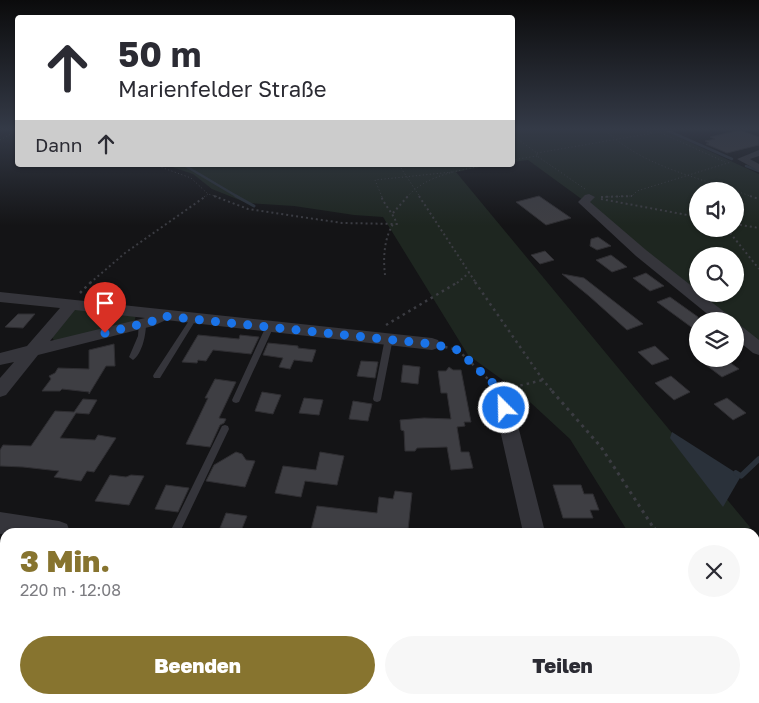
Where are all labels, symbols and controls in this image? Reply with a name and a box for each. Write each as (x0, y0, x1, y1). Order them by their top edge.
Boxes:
text: 50 m (118, 33, 201, 75)
icon: ahead (35, 35, 100, 100)
text: Marienfelder Straße (118, 75, 327, 102)
icon: ahead (92, 130, 120, 158)
text: Dann (35, 133, 82, 156)
map controls (689, 182, 744, 367)
button: sound (689, 182, 744, 237)
button: search (689, 247, 744, 302)
pin (84, 282, 126, 333)
icon: arrive (91, 289, 119, 317)
button: layers (689, 312, 744, 367)
position arrow (477, 381, 529, 433)
text: 3 Min. (20, 543, 110, 579)
button: close (688, 545, 740, 597)
text: 220 m · 12:08 (20, 580, 121, 600)
button: Beenden (20, 636, 375, 694)
button: Teilen (385, 636, 740, 694)

